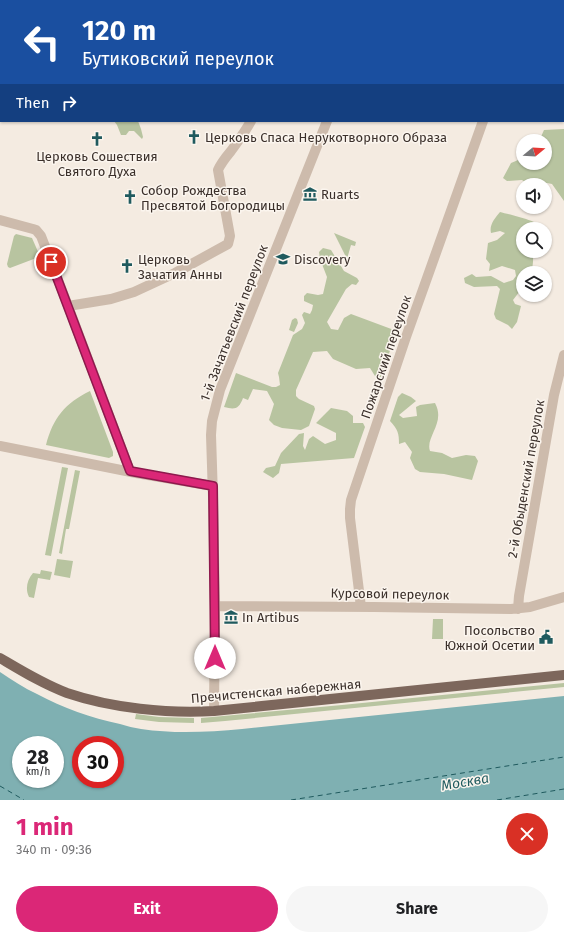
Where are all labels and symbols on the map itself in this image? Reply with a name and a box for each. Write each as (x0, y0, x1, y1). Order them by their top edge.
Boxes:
church icon: Церковь Спаса Нерукотворного Образа (186, 129, 202, 145)
place label: Церковь Спаса Нерукотворного Образа (205, 130, 447, 145)
church icon: Церковь Сошествия Святого Духа (89, 131, 105, 147)
north arrow (516, 134, 552, 170)
place label: Церковь Сошествия Святого Духа (36, 149, 158, 179)
place label: Собор Рождества Пресвятой Богородицы (141, 183, 285, 213)
museum icon: Ruarts (302, 186, 318, 202)
place label: Ruarts (321, 187, 359, 202)
church icon: Собор Рождества Пресвятой Богородицы (122, 189, 138, 205)
street label: 1-й Зачатьевский переулок (197, 242, 271, 403)
pin (34, 245, 68, 279)
school or university icon: Discovery (275, 251, 291, 267)
place label: Церковь Зачатия Анны (138, 252, 223, 282)
place label: Discovery (294, 252, 351, 267)
church icon: Церковь Зачатия Анны (119, 258, 135, 274)
street label: Пожарский переулок (358, 293, 414, 421)
street label: 2-й Обыденский переулок (505, 398, 547, 559)
street label: Курсовой переулок (330, 585, 450, 603)
museum icon: In Artibus (223, 609, 239, 625)
place label: In Artibus (242, 610, 299, 625)
place label: Посольство Южной Осетии (444, 623, 535, 653)
public building icon: Посольство Южной Осетии (538, 629, 554, 645)
position arrow (194, 637, 236, 679)
street label: Пречистенская набережная (190, 676, 362, 706)
speed limit sign: 30 (72, 736, 124, 788)
water label: Москва (440, 769, 490, 795)

